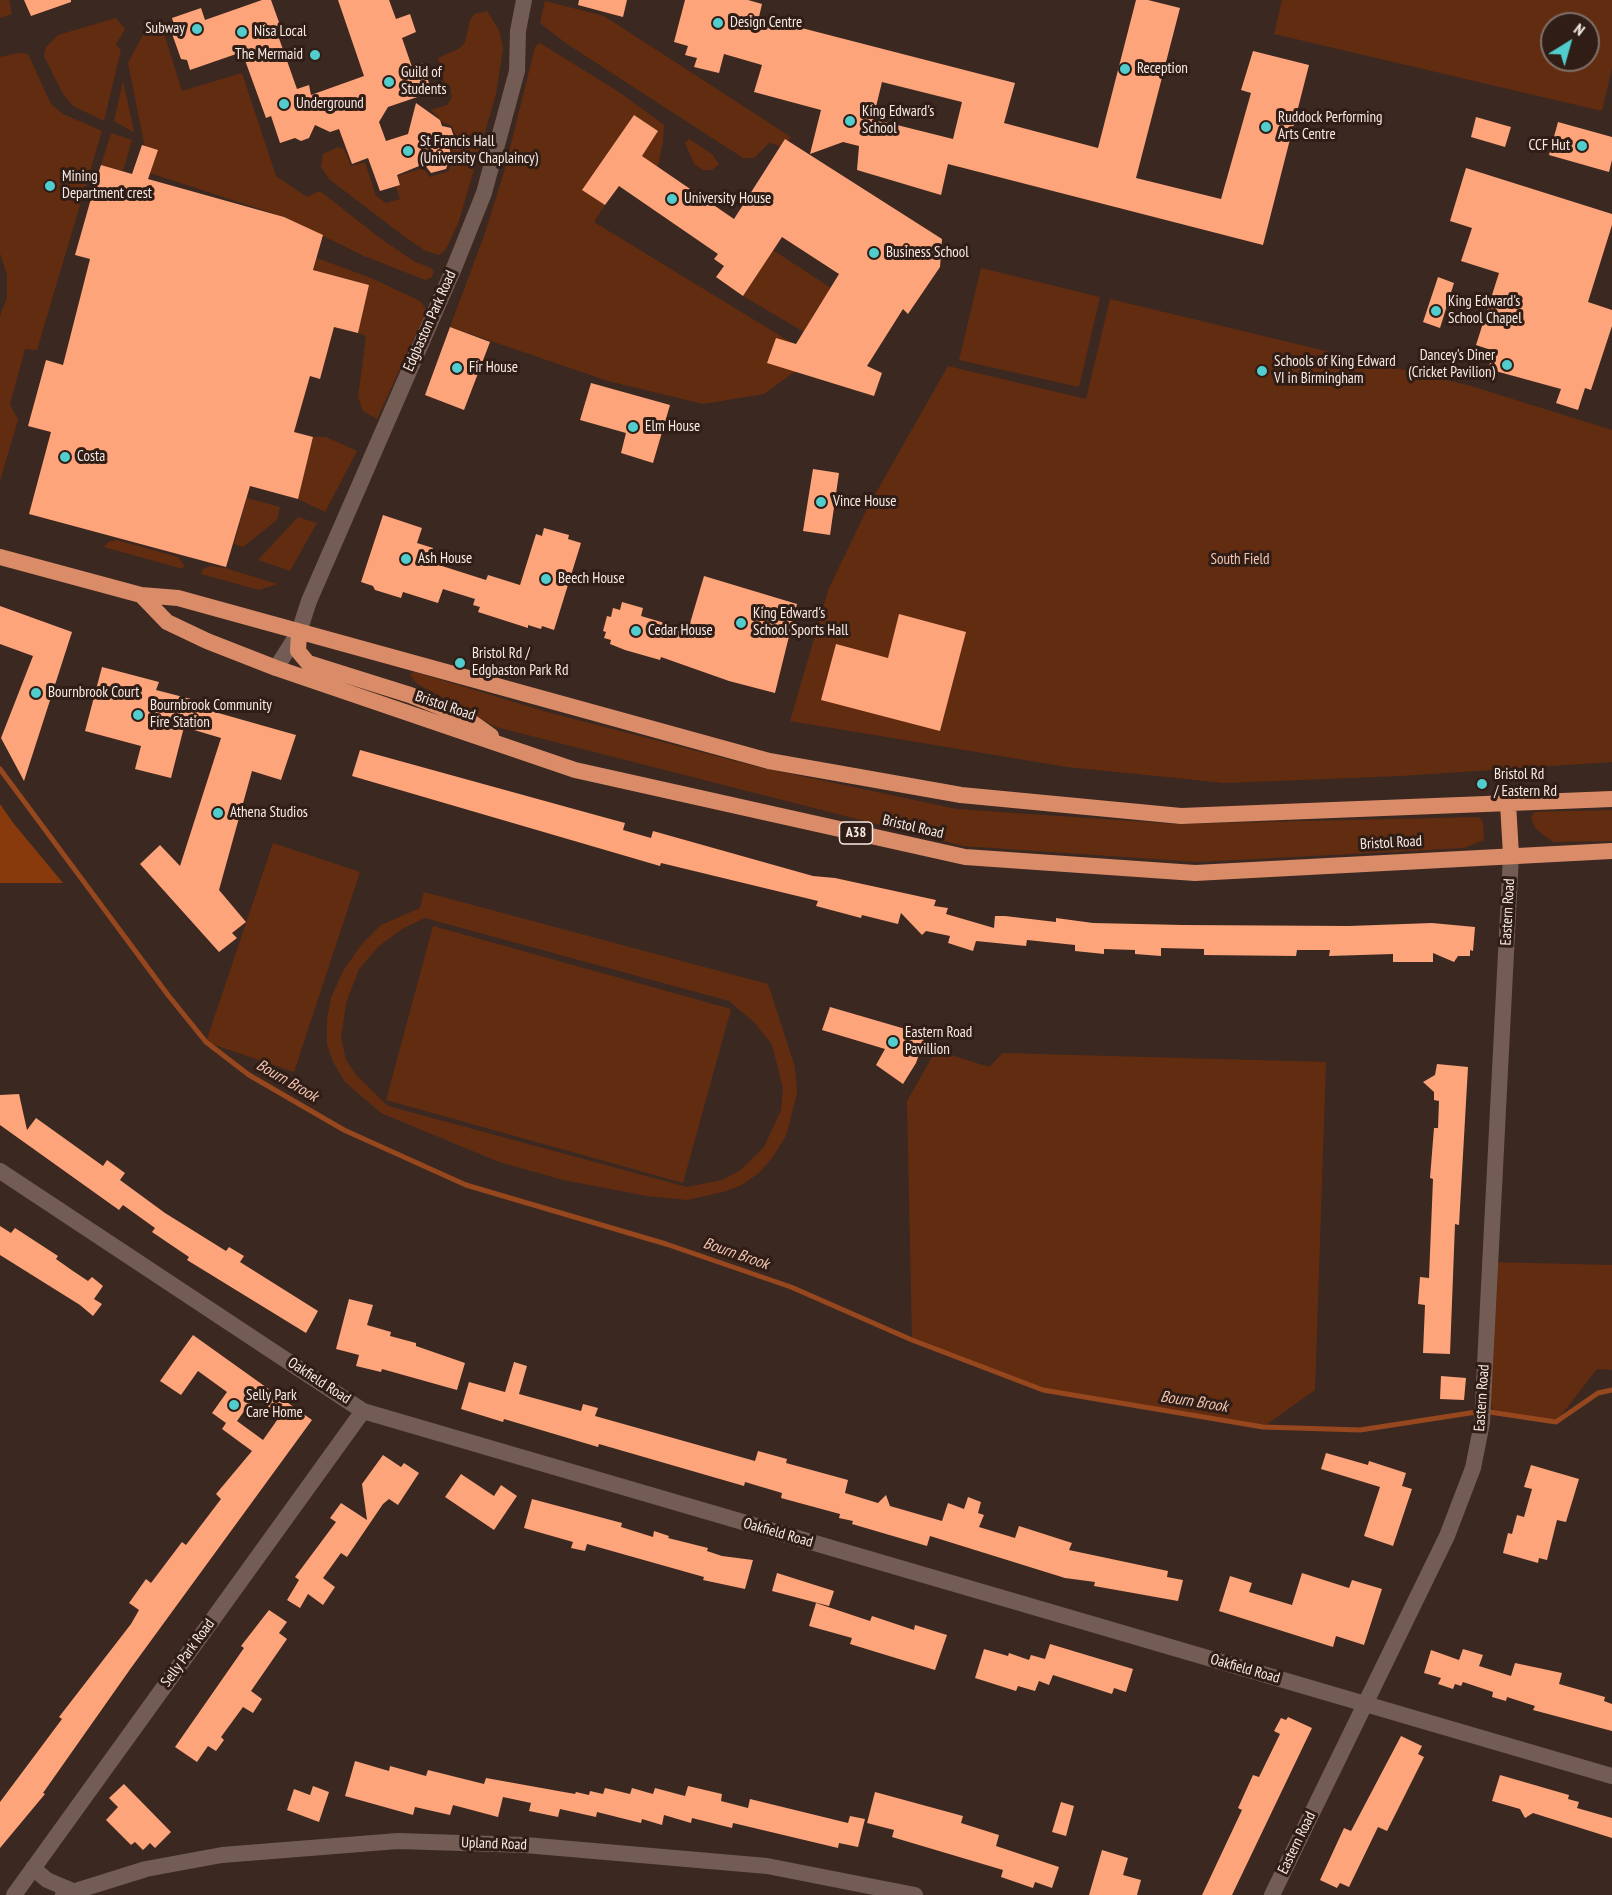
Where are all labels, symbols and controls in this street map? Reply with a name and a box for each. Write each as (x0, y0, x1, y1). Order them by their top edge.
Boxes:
north arrow (1540, 12, 1600, 72)
place label: Design Centre (730, 14, 802, 32)
marker: Design Centre (711, 16, 725, 30)
text: N (1570, 19, 1589, 40)
place label: Subway (145, 20, 185, 38)
marker: Subway (190, 22, 204, 36)
place label: Nisa Local (254, 23, 306, 41)
marker: Nisa Local (235, 25, 249, 39)
place label: The Mermaid (235, 46, 303, 64)
marker: The Mermaid (308, 48, 322, 62)
place label: Reception (1137, 60, 1188, 78)
marker: Reception (1118, 62, 1132, 76)
place label: Guild of Students (401, 64, 447, 99)
marker: Guild of Students (382, 75, 396, 89)
place label: Underground (296, 95, 364, 113)
marker: Underground (277, 97, 291, 111)
place label: King Edward's School (862, 103, 934, 138)
place label: Ruddock Performing Arts Centre (1278, 109, 1383, 144)
marker: King Edward's School (843, 114, 857, 128)
marker: Ruddock Performing Arts Centre (1259, 120, 1273, 134)
place label: St Francis Hall (University Chaplaincy) (420, 133, 538, 168)
place label: CCF Hut (1529, 137, 1570, 155)
marker: CCF Hut (1575, 139, 1589, 153)
marker: St Francis Hall (University Chaplaincy) (401, 144, 415, 158)
place label: Mining Department crest (62, 168, 152, 203)
marker: Mining Department crest (43, 179, 57, 193)
place label: University House (684, 190, 771, 208)
marker: University House (665, 192, 679, 206)
place label: Business School (886, 244, 969, 262)
marker: Business School (867, 246, 881, 260)
street label: Edgbaston Park Road (400, 268, 460, 374)
place label: King Edward's School Chapel (1448, 293, 1522, 328)
marker: King Edward's School Chapel (1429, 304, 1443, 318)
place label: Dancey's Diner (Cricket Pavilion) (1408, 347, 1495, 382)
place label: Schools of King Edward VI in Birmingham (1274, 353, 1396, 388)
marker: Dancey's Diner (Cricket Pavilion) (1500, 358, 1514, 372)
place label: Fir House (469, 359, 518, 377)
marker: Fir House (450, 361, 464, 375)
marker: Schools of King Edward VI in Birmingham (1255, 364, 1269, 378)
place label: Elm House (645, 418, 700, 436)
marker: Elm House (626, 420, 640, 434)
place label: Costa (77, 448, 105, 466)
marker: Costa (58, 450, 72, 464)
place label: Vince House (833, 493, 897, 511)
marker: Vince House (814, 495, 828, 509)
place label: Ash House (418, 550, 472, 568)
park label: South Field (1211, 551, 1269, 569)
marker: Ash House (399, 552, 413, 566)
place label: Beech House (558, 570, 625, 588)
marker: Beech House (539, 572, 553, 586)
place label: King Edward's School Sports Hall (753, 605, 848, 640)
marker: King Edward's School Sports Hall (734, 616, 748, 630)
place label: Cedar House (648, 622, 713, 640)
marker: Cedar House (629, 624, 643, 638)
place label: Bristol Rd / Edgbaston Park Rd (472, 645, 568, 680)
marker: Bristol Rd / Edgbaston Park Rd (453, 656, 467, 670)
place label: Bournbrook Court (48, 684, 139, 702)
marker: Bournbrook Court (29, 686, 43, 700)
street label: Bristol Road (413, 687, 477, 725)
place label: Bournbrook Community Fire Station (150, 697, 272, 732)
marker: Bournbrook Community Fire Station (131, 708, 145, 722)
place label: Bristol Rd / Eastern Rd (1494, 766, 1557, 801)
marker: Bristol Rd / Eastern Rd (1475, 777, 1489, 791)
place label: Athena Studios (230, 804, 308, 822)
marker: Athena Studios (211, 806, 225, 820)
street label: Bristol Road (881, 811, 945, 843)
road number: A38 (840, 822, 872, 844)
street label: Bristol Road (1359, 832, 1423, 854)
street label: Eastern Road (1497, 878, 1519, 946)
place label: Eastern Road Pavillion (905, 1024, 972, 1059)
marker: Eastern Road Pavillion (886, 1035, 900, 1049)
water label: Bourn Brook (253, 1056, 321, 1106)
water label: Bourn Brook (701, 1234, 771, 1274)
street label: Oakfield Road (284, 1354, 354, 1408)
street label: Eastern Road (1471, 1364, 1493, 1432)
place label: Selly Park Care Home (246, 1387, 303, 1422)
water label: Bourn Brook (1159, 1387, 1229, 1417)
marker: Selly Park Care Home (227, 1398, 241, 1412)
street label: Oakfield Road (741, 1514, 815, 1552)
street label: Selly Park Road (157, 1616, 219, 1690)
street label: Oakfield Road (1208, 1650, 1282, 1688)
street label: Eastern Road (1274, 1809, 1320, 1877)
street label: Upland Road (461, 1834, 527, 1854)

